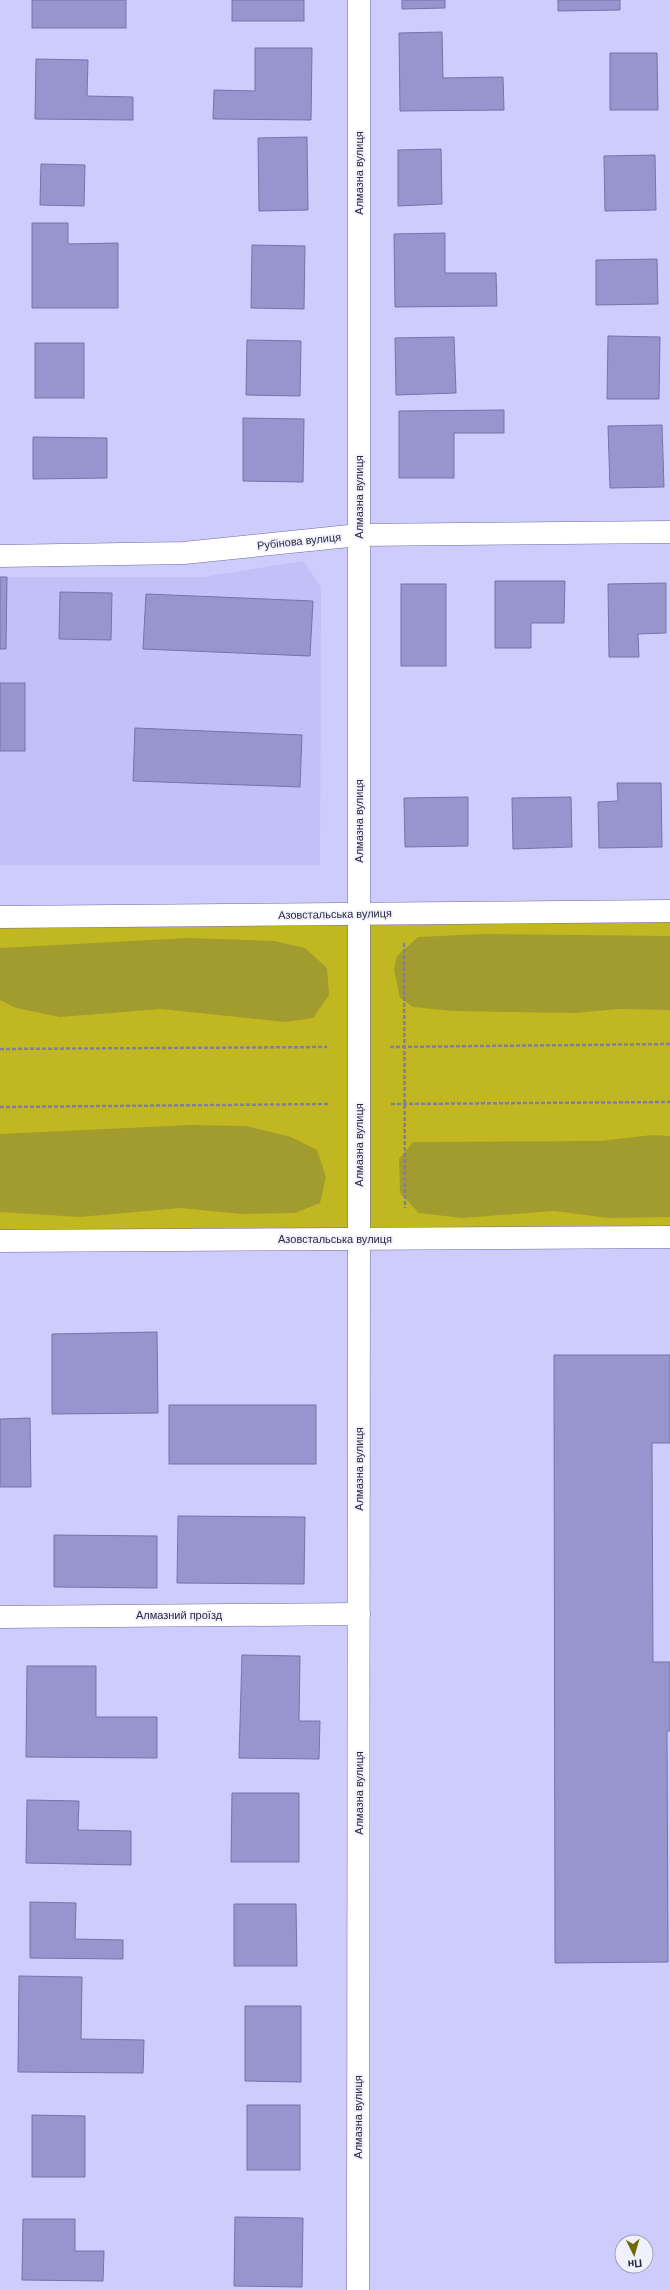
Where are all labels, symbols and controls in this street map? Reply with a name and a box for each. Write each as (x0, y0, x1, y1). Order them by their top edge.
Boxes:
street label: Алмазна вулиця (353, 131, 365, 215)
street label: Алмазна вулиця (353, 455, 365, 539)
street label: Рубінова вулиця (256, 531, 342, 551)
street label: Алмазна вулиця (353, 779, 365, 863)
street label: Азовстальська вулиця (278, 907, 392, 921)
street label: Алмазна вулиця (353, 1103, 365, 1187)
street label: Азовстальська вулиця (278, 1233, 392, 1245)
street label: Алмазна вулиця (353, 1427, 365, 1511)
street label: Алмазний проїзд (136, 1609, 223, 1621)
street label: Алмазна вулиця (353, 1751, 365, 1835)
street label: Алмазна вулиця (352, 2075, 364, 2159)
north arrow (614, 2234, 654, 2274)
text: Пн (627, 2257, 643, 2271)

